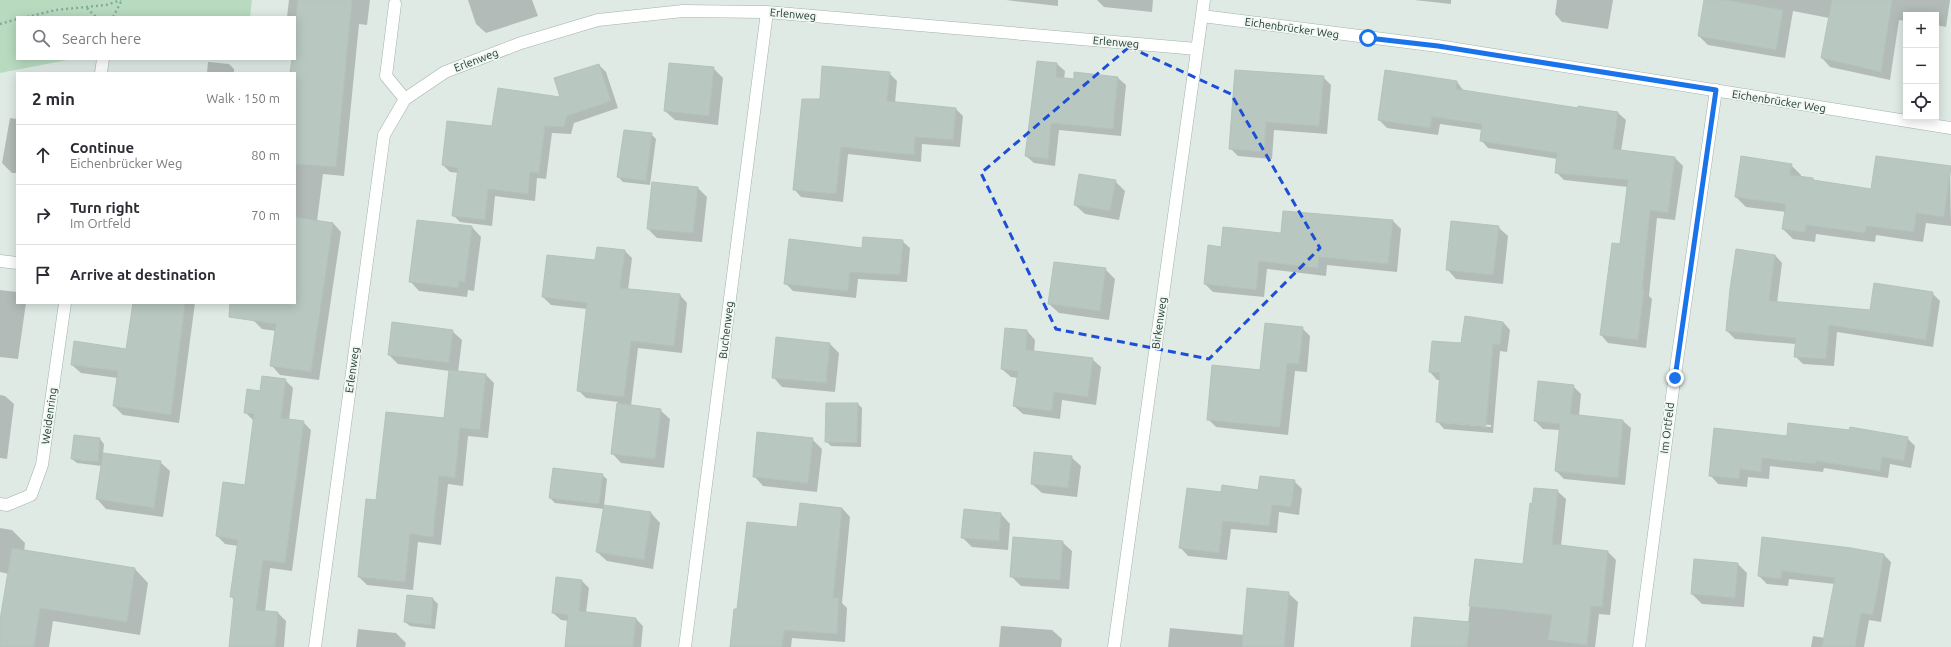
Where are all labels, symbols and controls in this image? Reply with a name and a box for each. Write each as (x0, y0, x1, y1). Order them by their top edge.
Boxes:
street label: Erlenweg (769, 6, 817, 22)
map controls (1903, 12, 1939, 120)
button: + (1903, 12, 1939, 48)
street label: Eichenbrücker Weg (1244, 15, 1340, 41)
search box (16, 16, 296, 60)
icon: search (30, 27, 52, 49)
route start (1359, 29, 1377, 47)
text: Search here (62, 30, 141, 47)
street label: Erlenweg (1092, 34, 1140, 50)
street label: Erlenweg (452, 46, 500, 74)
button: − (1903, 48, 1939, 84)
button: locate (1903, 84, 1939, 120)
street label: Eichenbrücker Weg (1731, 88, 1827, 114)
text: 2 min (32, 89, 75, 108)
text: Walk · 150 m (206, 91, 280, 105)
text: Continue (70, 139, 134, 156)
icon: ahead (32, 144, 54, 166)
text: 80 m (251, 148, 280, 162)
text: Eichenbrücker Weg (70, 156, 182, 170)
text: Turn right (70, 199, 140, 216)
icon: right (32, 204, 54, 226)
text: 70 m (251, 208, 280, 222)
text: Im Ortfeld (70, 216, 131, 230)
icon: arrive (32, 264, 54, 286)
text: Arrive at destination (70, 266, 216, 283)
street label: Birkenweg (1149, 296, 1169, 350)
street label: Buchenweg (717, 301, 735, 359)
street label: Erlenweg (343, 346, 361, 394)
route end (1666, 369, 1684, 387)
street label: Weidenring (39, 387, 59, 445)
street label: Im Ortfeld (1658, 402, 1676, 454)

